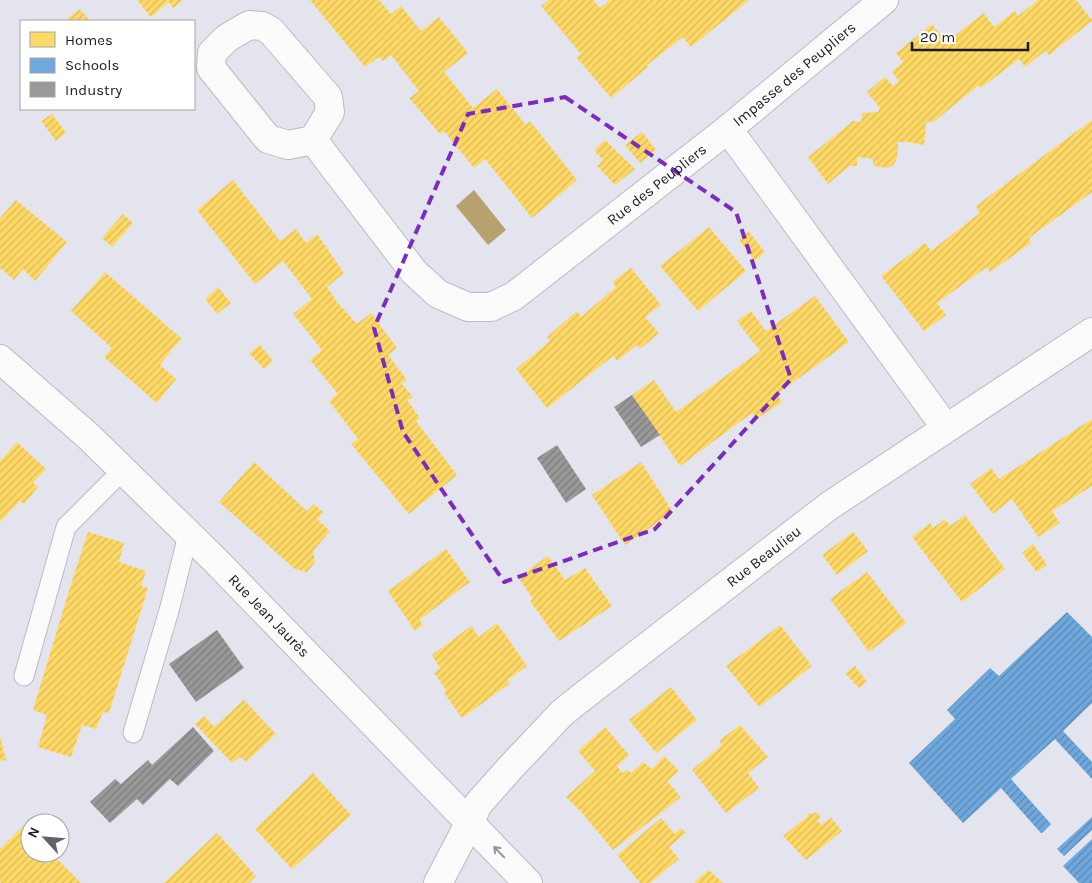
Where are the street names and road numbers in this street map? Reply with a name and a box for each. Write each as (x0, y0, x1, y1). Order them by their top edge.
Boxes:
street label: Impasse des Peupliers (729, 18, 859, 130)
street label: Rue des Peupliers (603, 140, 710, 229)
street label: Rue Beaulieu (723, 522, 805, 591)
street label: Rue Jean Jaurès (225, 570, 313, 661)

